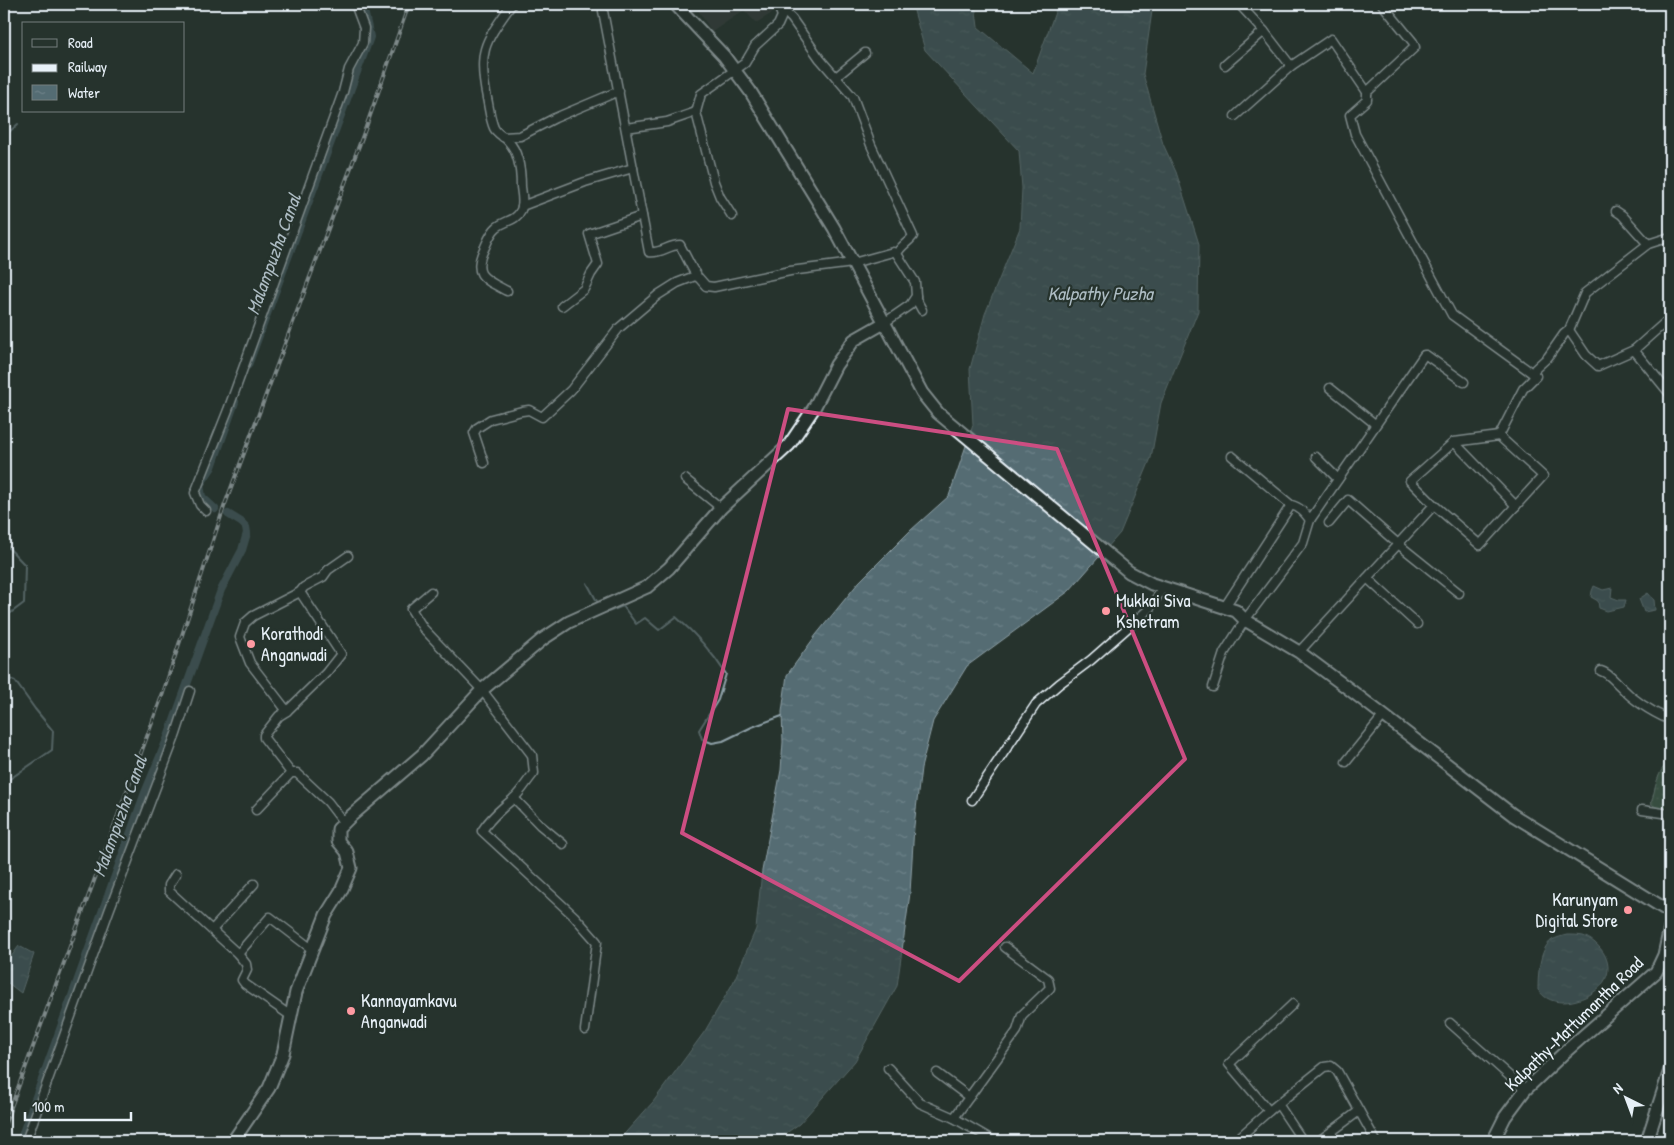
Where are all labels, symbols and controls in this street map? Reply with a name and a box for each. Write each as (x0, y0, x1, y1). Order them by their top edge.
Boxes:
legend (22, 22, 185, 112)
text: Road (68, 32, 93, 53)
text: Railway (68, 56, 107, 77)
text: Water (68, 82, 100, 103)
water label: Malampuzha Canal (239, 189, 307, 318)
water label: Kalpathy Puzha (1047, 280, 1155, 306)
place label: Mukkai Siva Kshetram (1116, 588, 1191, 634)
marker: Mukkai Siva Kshetram (1100, 605, 1112, 617)
place label: Korathodi Anganwadi (261, 621, 328, 667)
marker: Korathodi Anganwadi (245, 638, 257, 650)
water label: Malampuzha Canal (85, 751, 153, 880)
place label: Karunyam Digital Store (1535, 887, 1618, 933)
marker: Karunyam Digital Store (1622, 904, 1634, 916)
street label: Kalpathy-Mattumantha Road (1499, 951, 1648, 1097)
place label: Kannayamkavu Anganwadi (361, 988, 457, 1034)
marker: Kannayamkavu Anganwadi (345, 1005, 357, 1017)
north arrow (1602, 1072, 1652, 1122)
text: N (1608, 1078, 1626, 1098)
scale bar (25, 1090, 131, 1122)
text: 100 m (32, 1096, 65, 1117)

